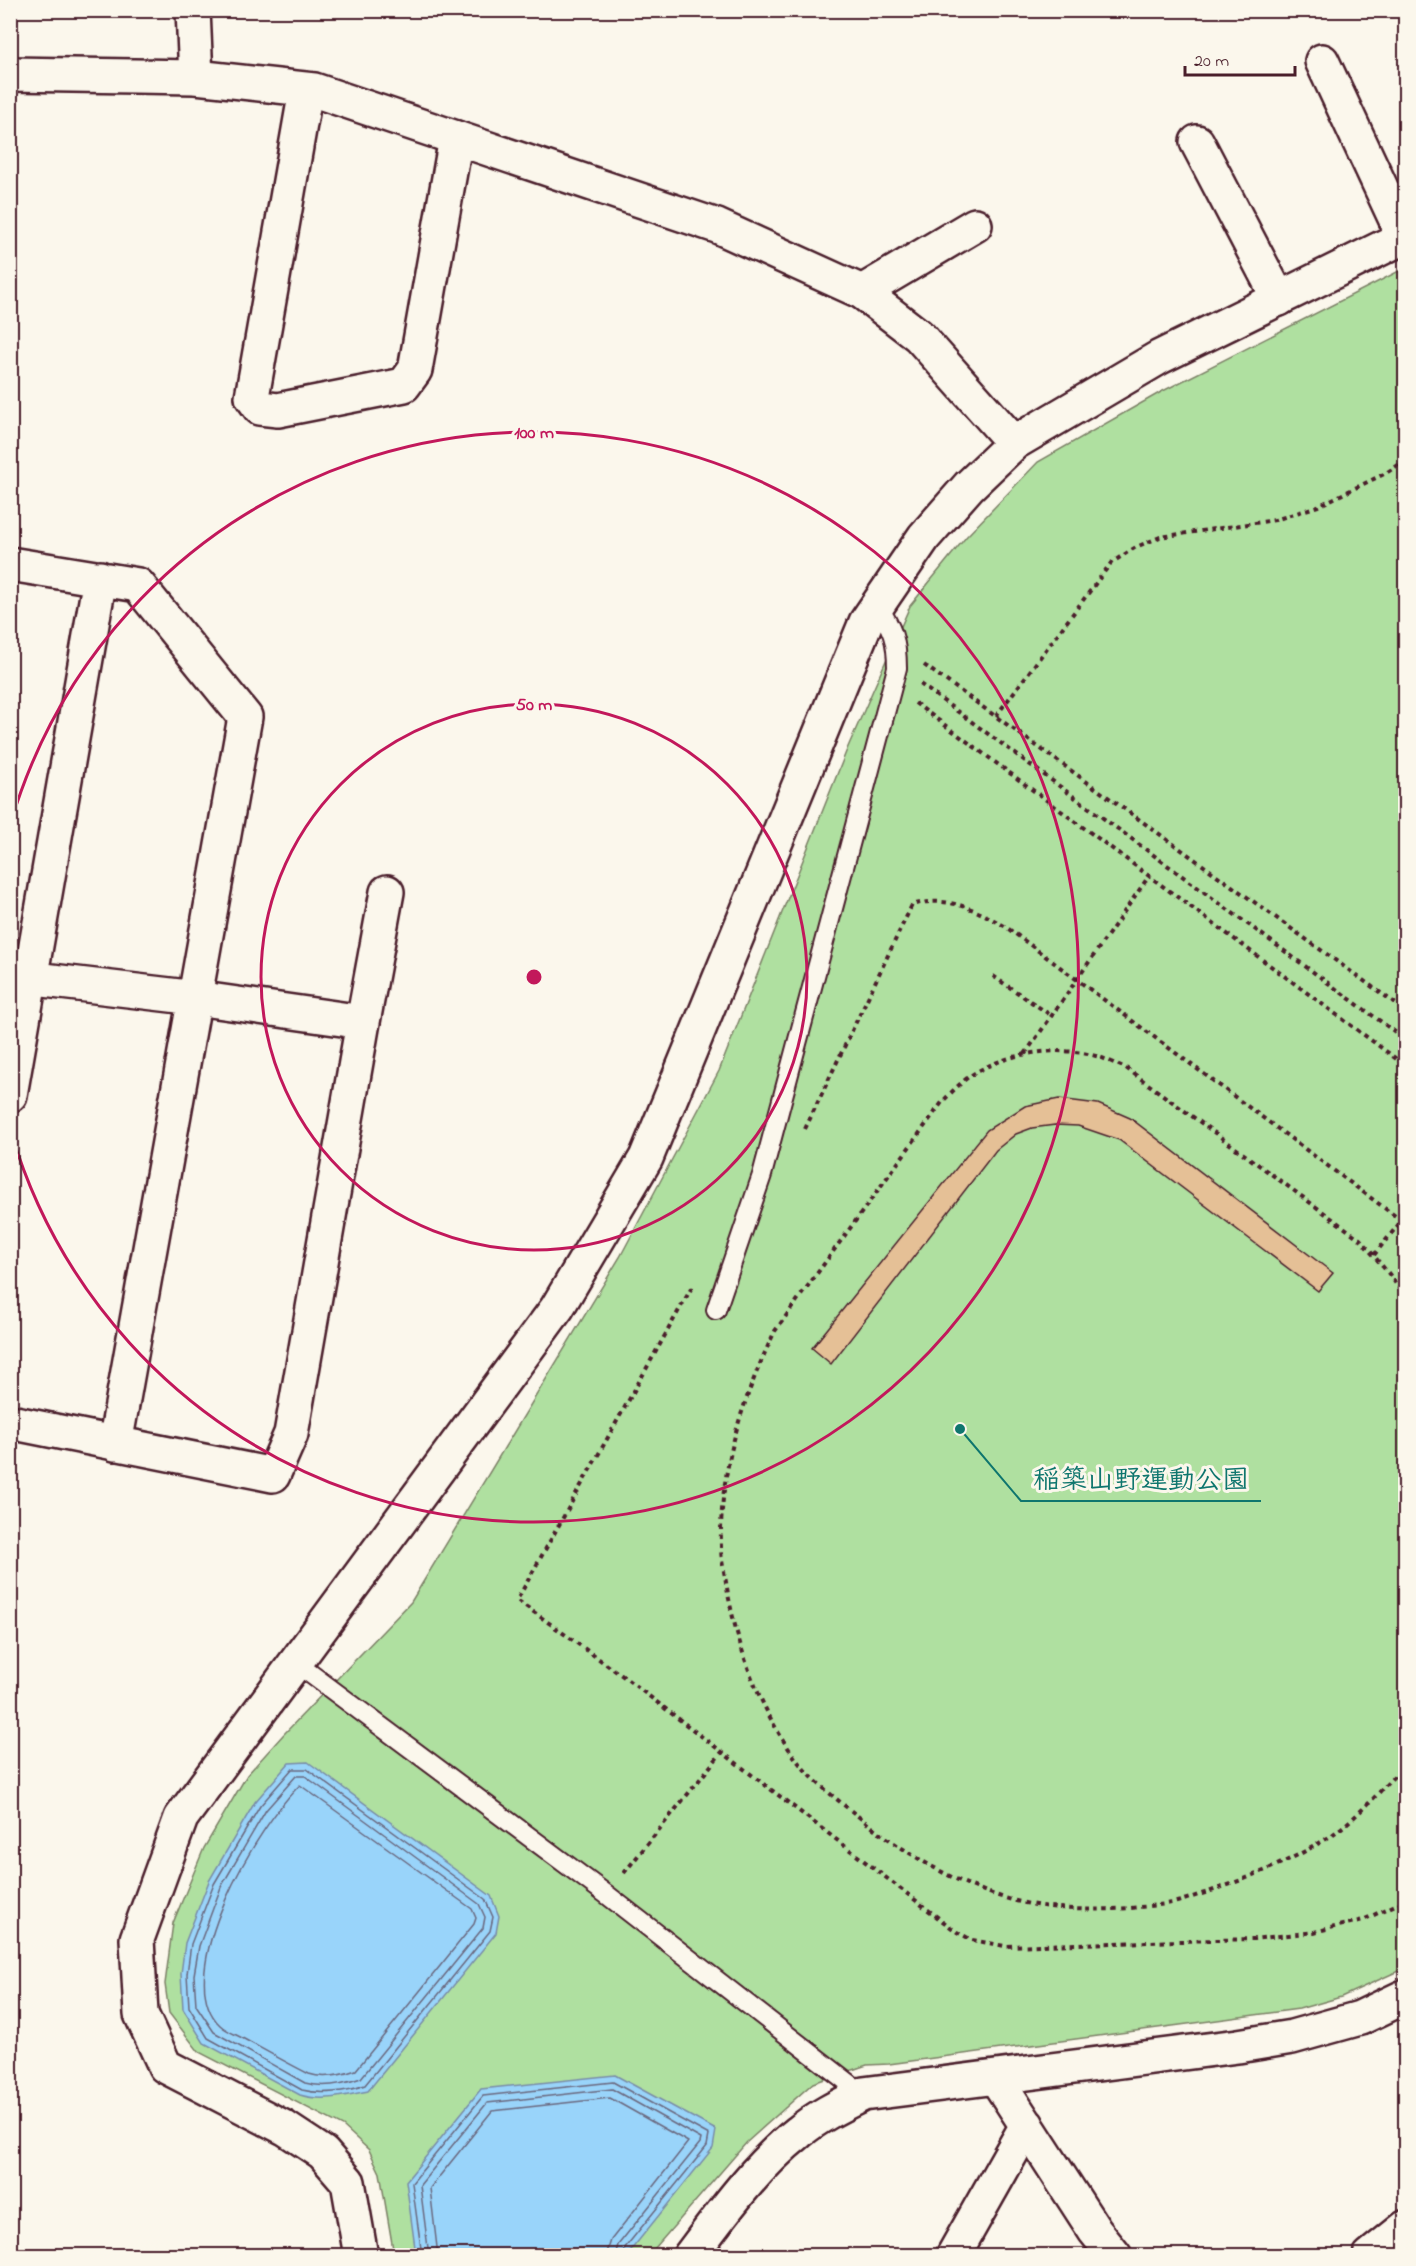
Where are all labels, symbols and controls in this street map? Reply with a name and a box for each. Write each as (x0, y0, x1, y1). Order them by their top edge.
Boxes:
scale bar (1185, 39, 1294, 77)
text: 20 m (1194, 49, 1229, 75)
text: 100 m (514, 421, 554, 447)
text: 50 m (516, 693, 552, 719)
centre of rings (524, 967, 544, 987)
callout: 稲築山野運動公園 (1021, 1456, 1261, 1501)
text: 稲築山野運動公園 (1033, 1462, 1249, 1501)

